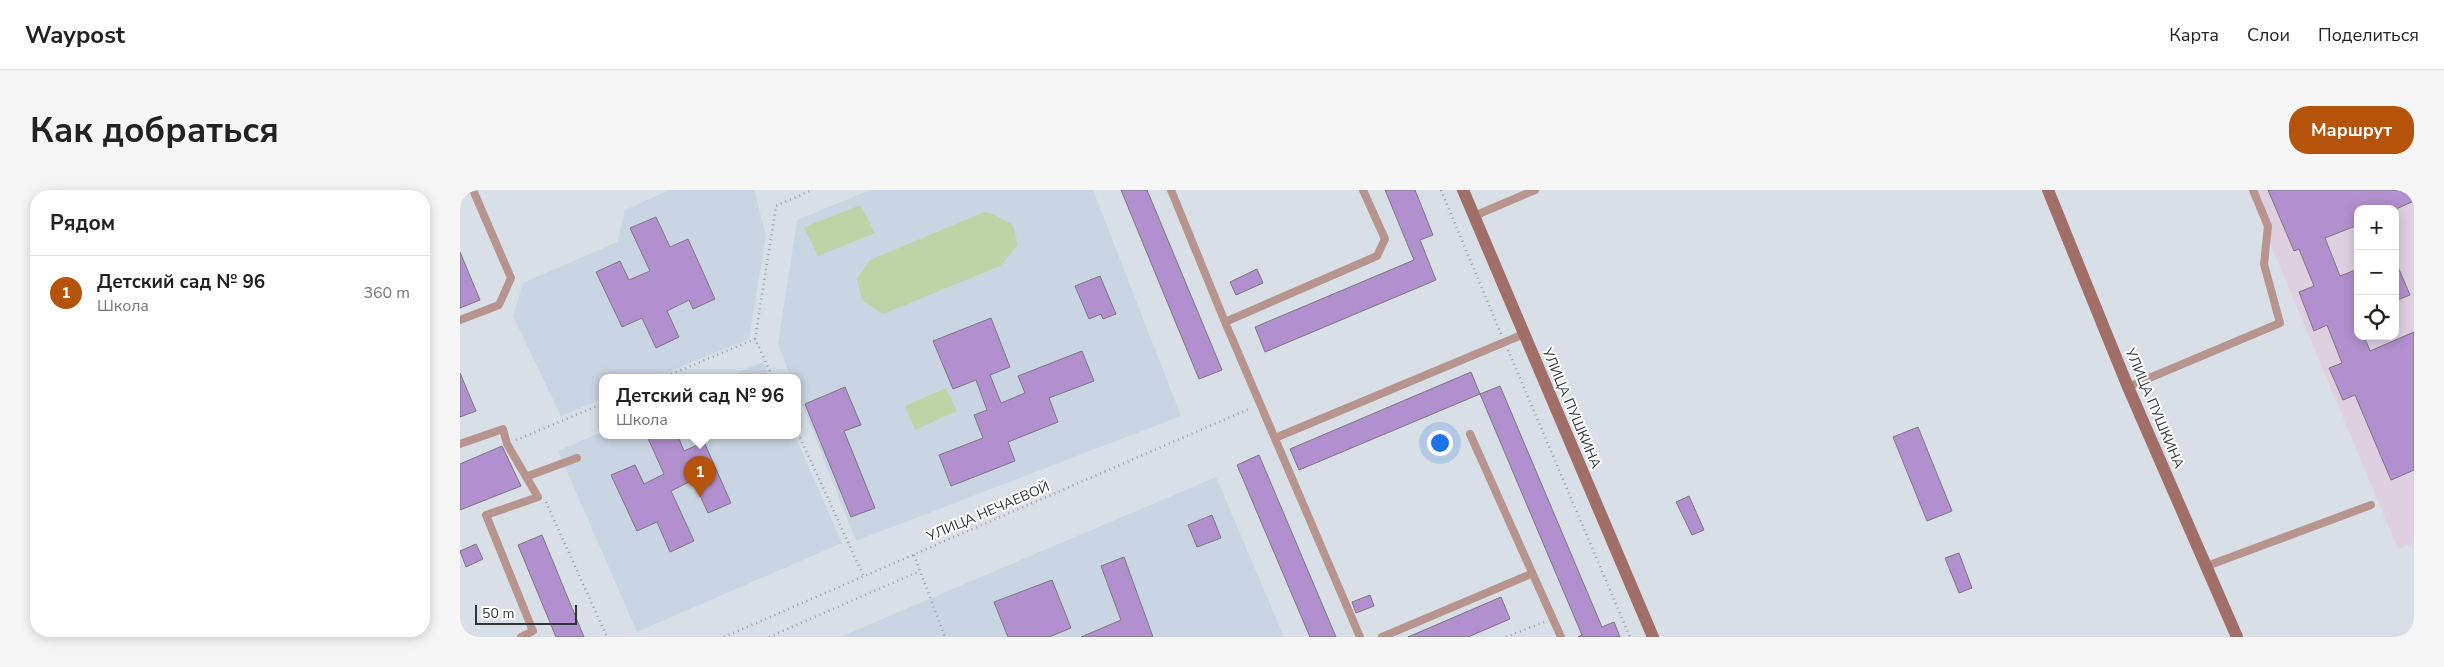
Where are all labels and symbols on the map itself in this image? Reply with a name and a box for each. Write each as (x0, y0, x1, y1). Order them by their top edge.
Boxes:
street label: УЛИЦА ПУШКИНА (1537, 344, 1606, 471)
street label: УЛИЦА ПУШКИНА (2120, 344, 2189, 471)
your location (1427, 430, 1453, 456)
pin: 1 (684, 456, 716, 497)
street label: УЛИЦА НЕЧАЕВОЙ (923, 477, 1053, 546)
scale bar (475, 602, 578, 625)

